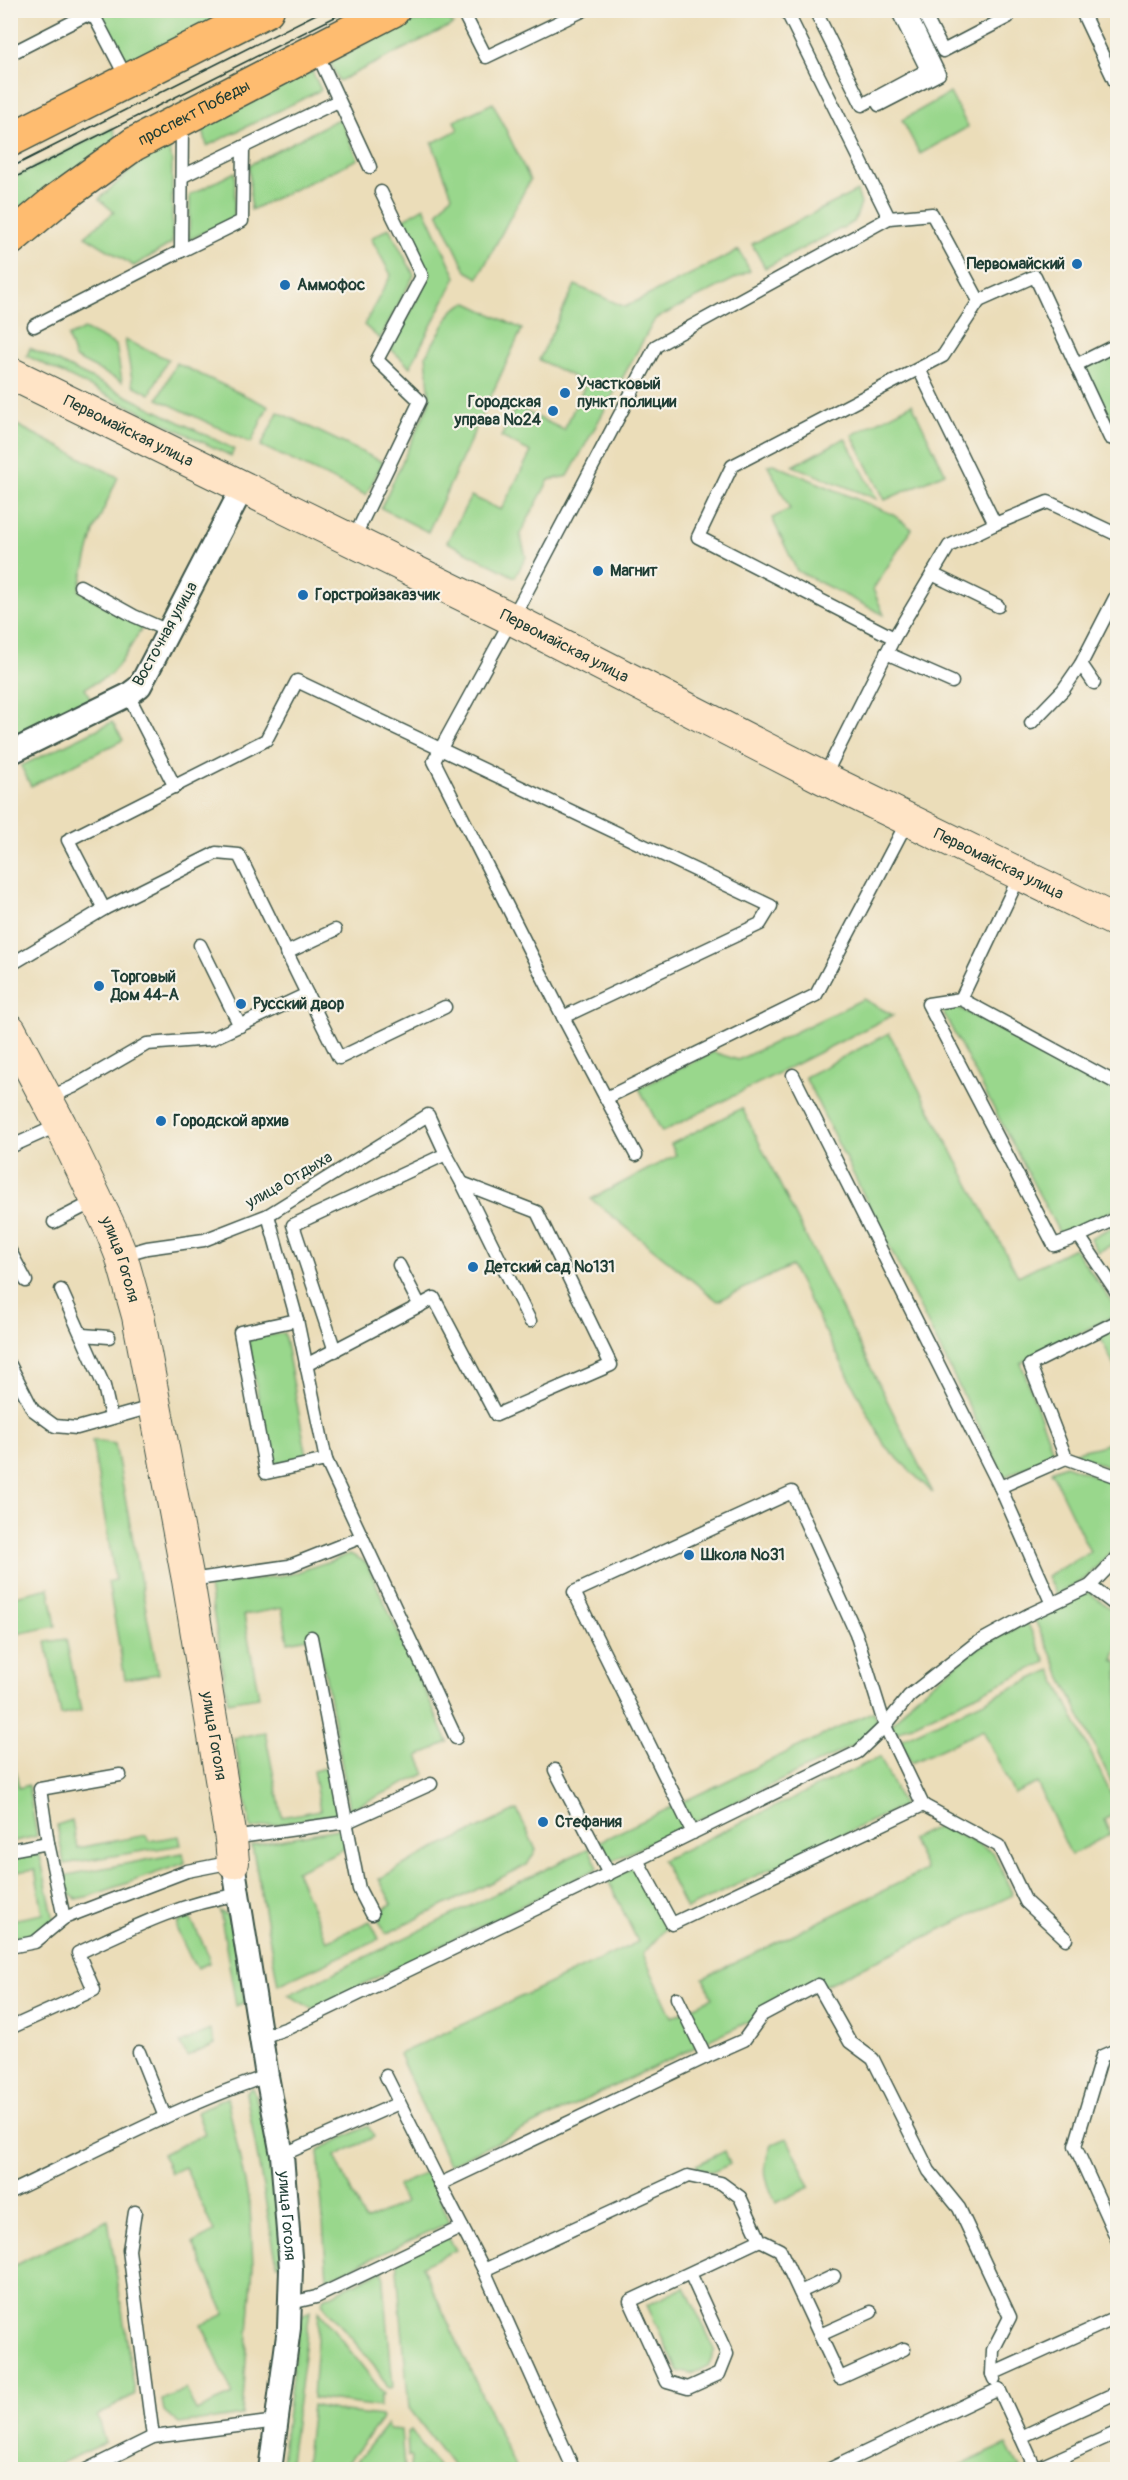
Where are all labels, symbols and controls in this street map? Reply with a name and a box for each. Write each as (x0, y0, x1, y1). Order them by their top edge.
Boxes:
street label: проспект Победы (135, 76, 254, 150)
place label: Первомайский (967, 254, 1065, 274)
marker: Первомайский (1070, 257, 1084, 271)
place label: Аммофос (297, 275, 365, 295)
marker: Аммофос (278, 278, 292, 292)
place label: Участковый пункт полиции (577, 374, 677, 412)
marker: Участковый пункт полиции (558, 386, 572, 400)
street label: Первомайская улица (60, 391, 197, 471)
place label: Городская управа №24 (454, 392, 542, 430)
marker: Городская управа №24 (546, 404, 560, 418)
place label: Магнит (610, 561, 659, 581)
marker: Магнит (591, 564, 605, 578)
street label: Восточная улица (128, 578, 202, 690)
place label: Горстройзаказчик (315, 585, 440, 605)
marker: Горстройзаказчик (296, 588, 310, 602)
street label: Первомайская улица (497, 605, 632, 687)
street label: Первомайская улица (931, 824, 1067, 904)
place label: Торговый Дом 44-А (110, 967, 180, 1005)
marker: Торговый Дом 44-А (92, 979, 106, 993)
place label: Русский двор (253, 994, 345, 1014)
marker: Русский двор (234, 997, 248, 1011)
place label: Городской архив (173, 1111, 289, 1131)
marker: Городской архив (154, 1114, 168, 1128)
street label: улица Отдыха (241, 1147, 336, 1213)
street label: улица Гоголя (96, 1212, 144, 1305)
place label: Детский сад №131 (484, 1257, 615, 1277)
marker: Детский сад №131 (466, 1260, 480, 1274)
place label: Школа №31 (700, 1545, 785, 1565)
marker: Школа №31 (682, 1548, 696, 1562)
street label: улица Гоголя (196, 1689, 231, 1782)
place label: Стефания (555, 1812, 623, 1832)
marker: Стефания (536, 1815, 550, 1829)
street label: улица Гоголя (273, 2169, 300, 2261)

